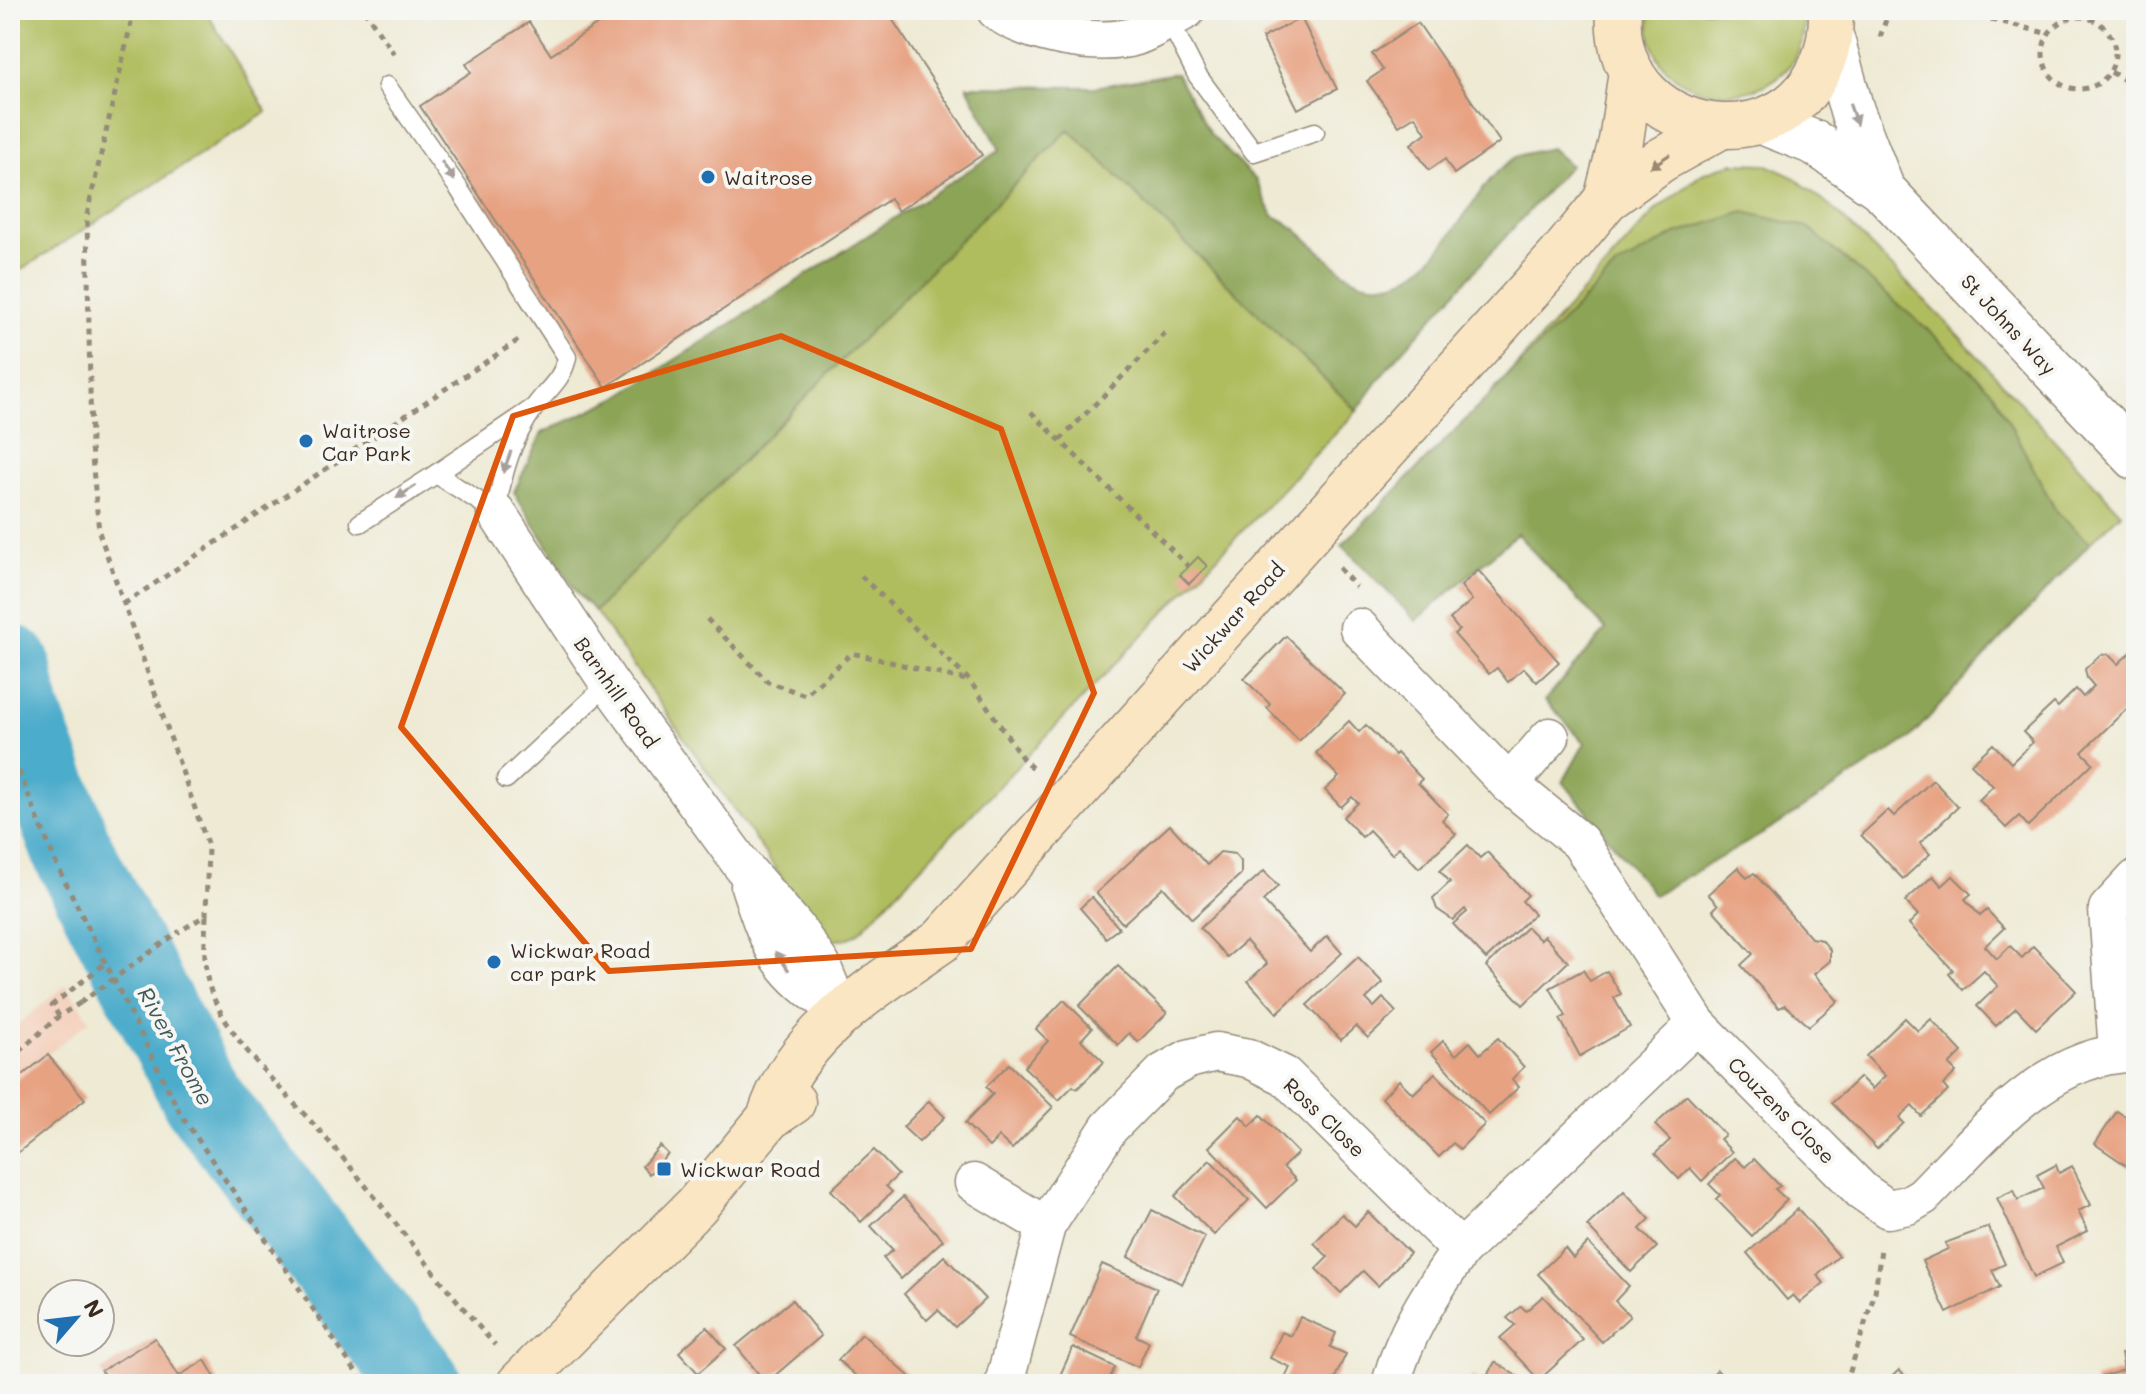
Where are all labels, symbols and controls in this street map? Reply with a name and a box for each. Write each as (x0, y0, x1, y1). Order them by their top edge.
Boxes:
one-way arrow (1848, 102, 1860, 126)
one-way arrow (1649, 153, 1671, 168)
one-way arrow (440, 161, 455, 182)
place label: Waitrose (724, 164, 813, 190)
marker: Waitrose (699, 168, 717, 186)
street label: St Johns Way (1956, 268, 2062, 380)
place label: Waitrose Car Park (322, 417, 411, 466)
marker: Waitrose Car Park (297, 432, 315, 450)
one-way arrow (500, 450, 513, 474)
one-way arrow (395, 485, 417, 499)
street label: Wickwar Road (1176, 556, 1290, 678)
street label: Barnhill Road (569, 631, 665, 753)
place label: Wickwar Road car park (510, 937, 650, 986)
one-way arrow (774, 951, 790, 972)
marker: Wickwar Road car park (485, 953, 503, 971)
water label: River Frome (131, 981, 221, 1111)
street label: Couzens Close (1723, 1051, 1841, 1169)
street label: Ross Close (1279, 1072, 1371, 1162)
place label: Wickwar Road (680, 1156, 820, 1182)
marker: Wickwar Road (655, 1160, 673, 1178)
north arrow (36, 1278, 116, 1358)
text: N (77, 1294, 111, 1323)

